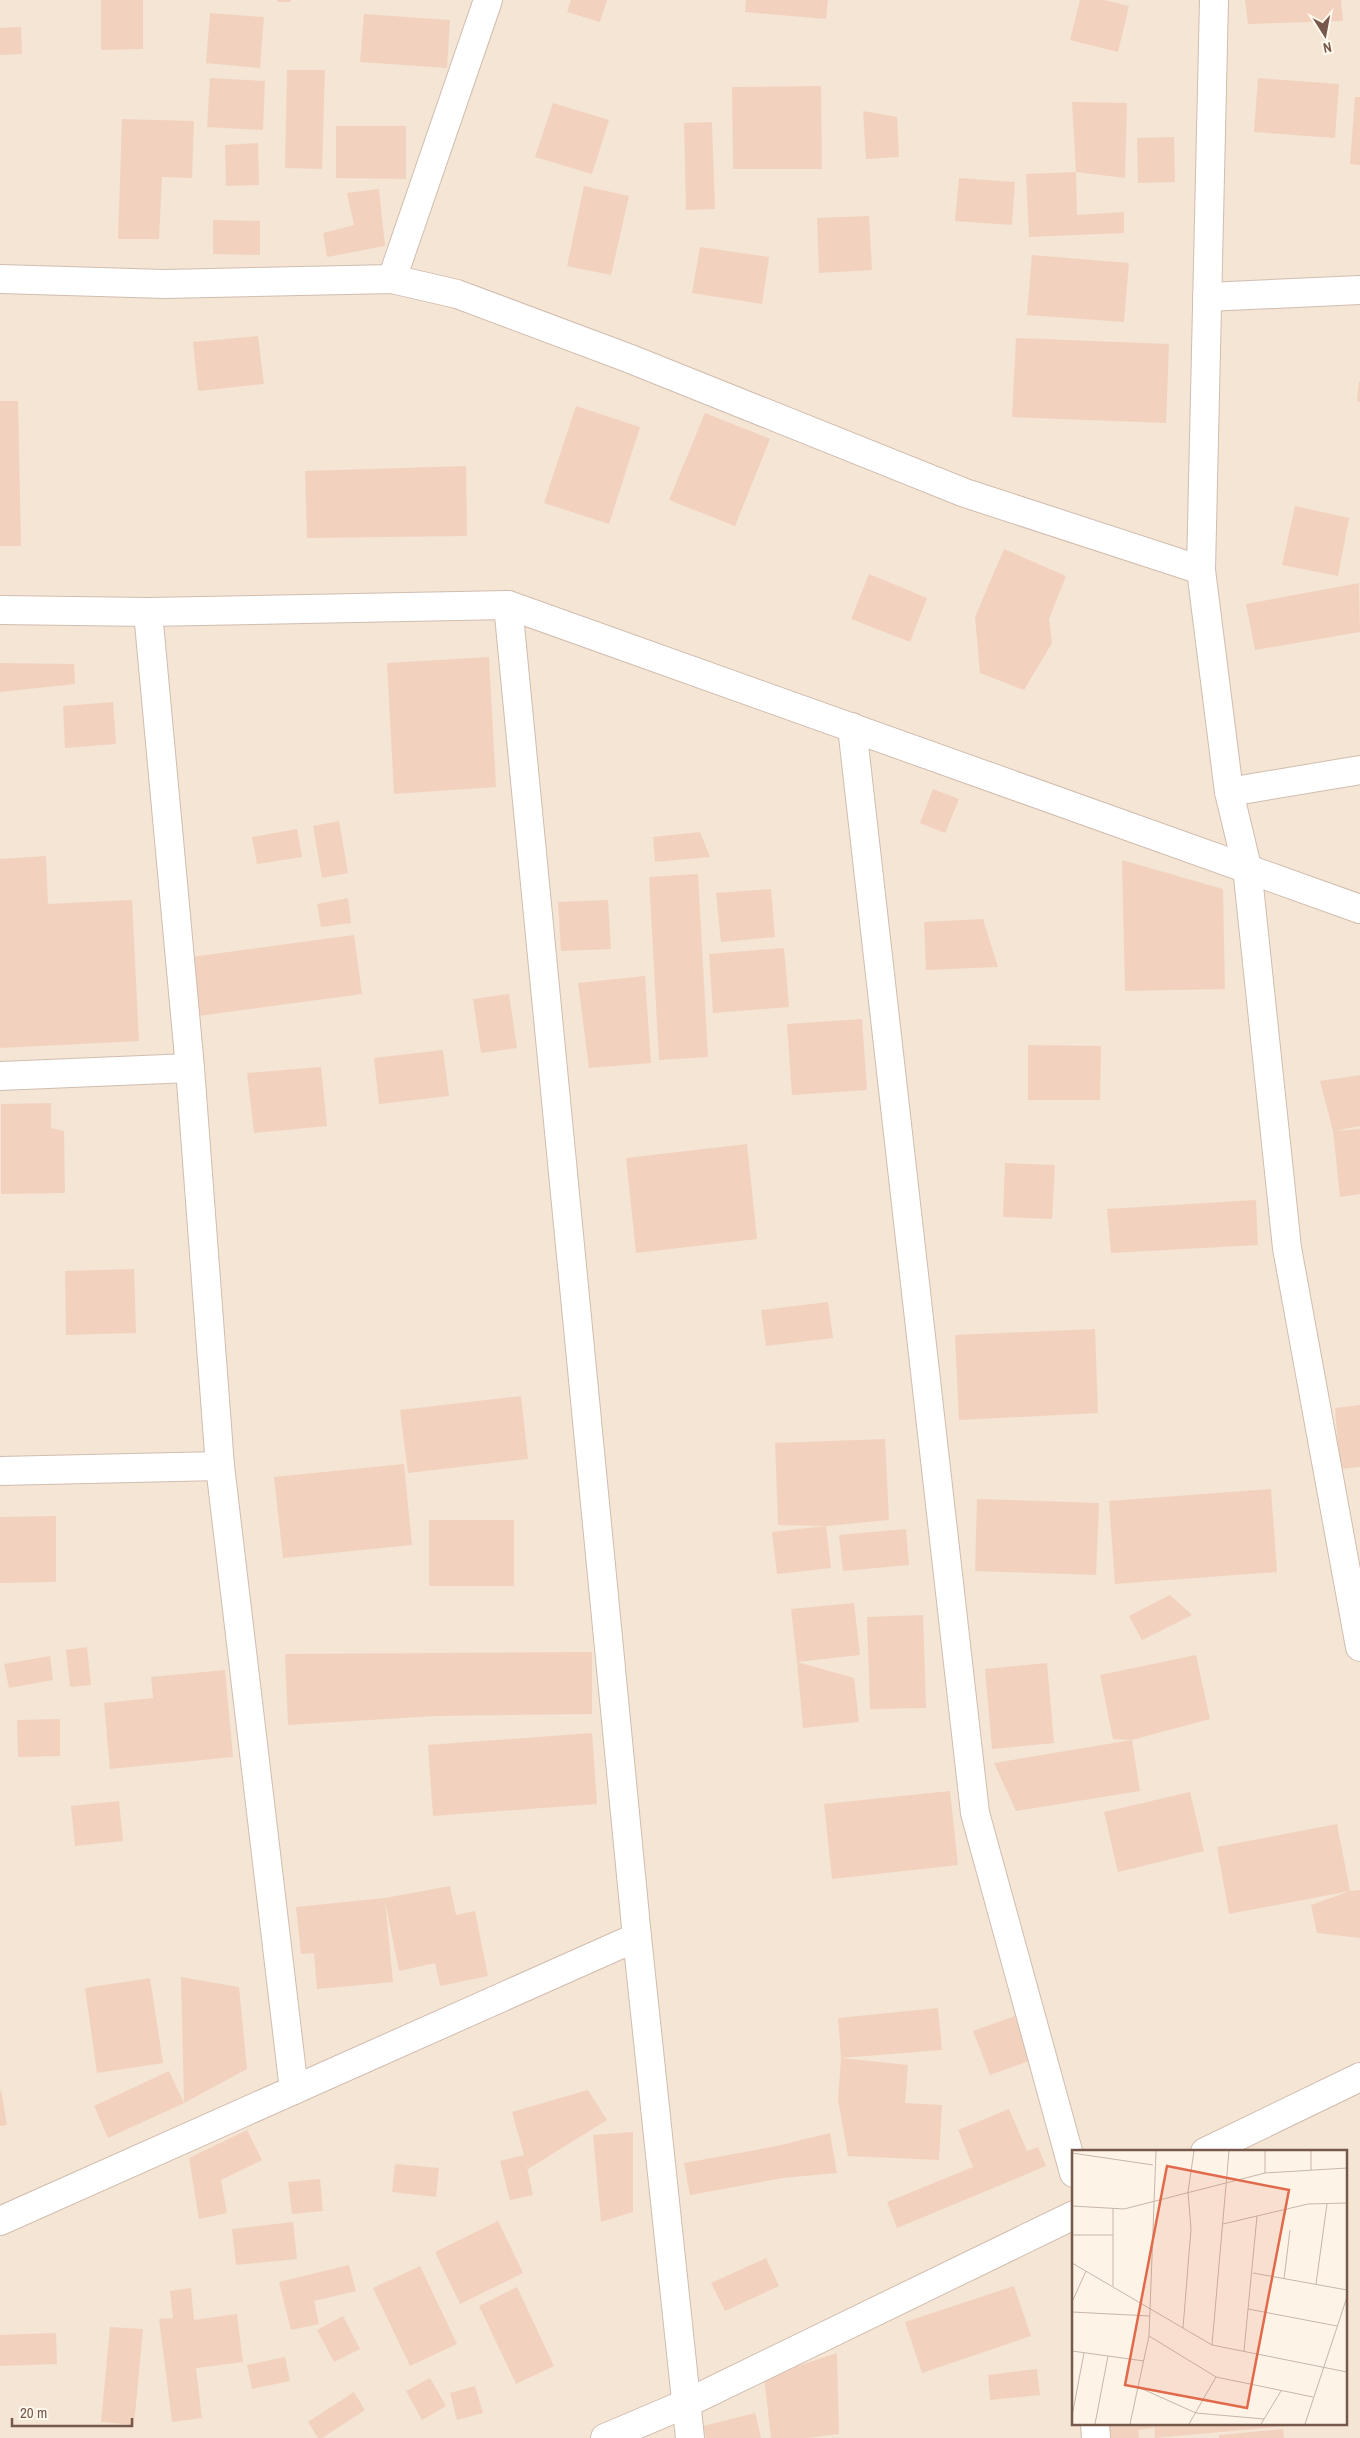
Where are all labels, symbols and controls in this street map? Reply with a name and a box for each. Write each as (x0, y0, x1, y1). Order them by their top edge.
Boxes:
north arrow (1300, 10, 1350, 60)
text: N (1322, 38, 1333, 57)
inset map (1072, 2150, 1348, 2426)
scale bar (12, 2396, 132, 2428)
text: 20 m (20, 2402, 47, 2423)

